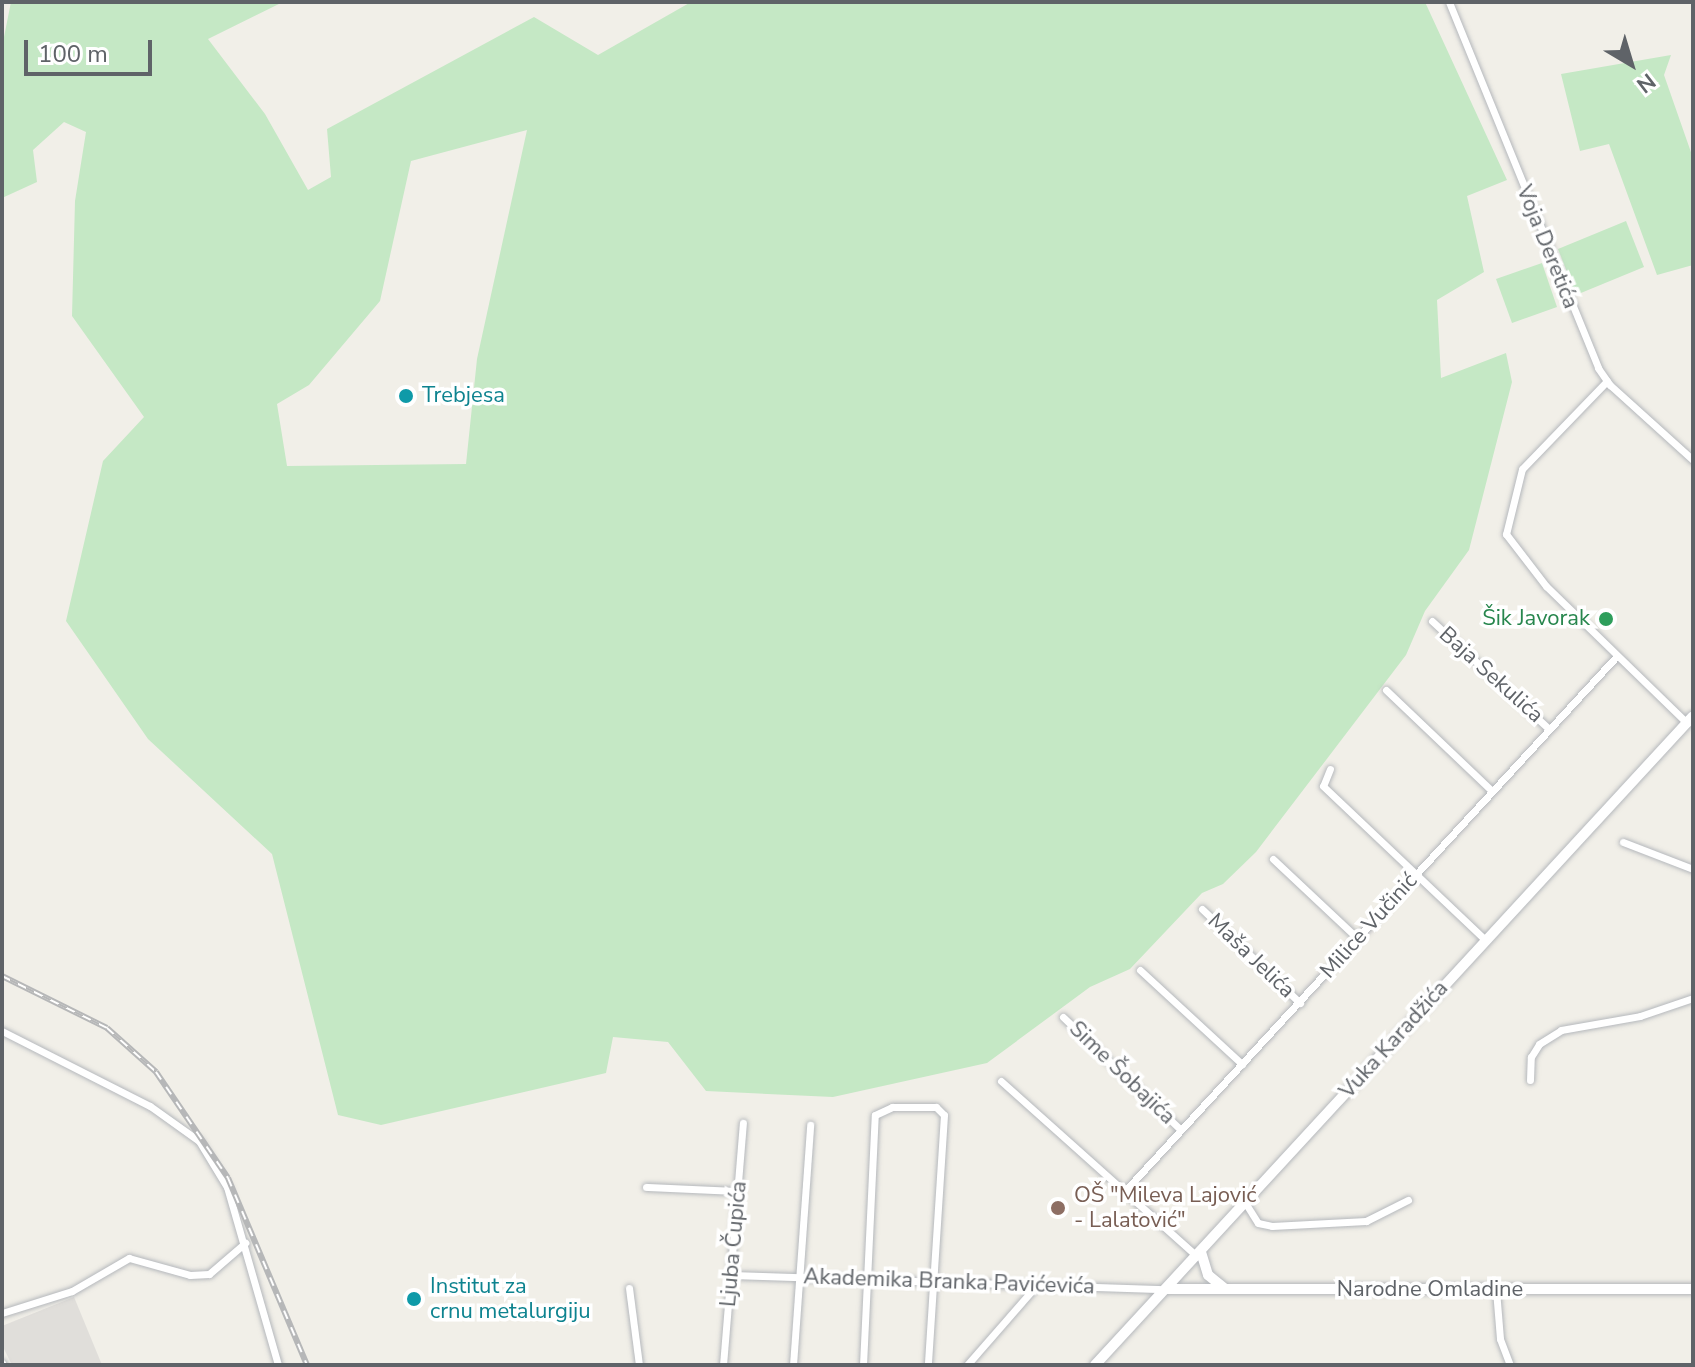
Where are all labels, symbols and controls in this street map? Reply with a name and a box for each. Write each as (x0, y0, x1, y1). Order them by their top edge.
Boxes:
scale bar (28, 24, 156, 74)
north arrow (1591, 24, 1671, 104)
text: 100 m (38, 38, 108, 70)
text: N (1630, 66, 1661, 100)
street label: Voja Deretića (1510, 181, 1584, 313)
place label: Trebjesa (422, 383, 505, 409)
marker: Trebjesa (397, 387, 415, 405)
place label: Šik Javorak (1482, 606, 1590, 632)
marker: Šik Javorak (1597, 610, 1615, 628)
street label: Baja Sekulića (1433, 621, 1549, 729)
street label: Milice Vučinić (1315, 868, 1423, 984)
street label: Maša Jelića (1202, 908, 1300, 1004)
street label: Vuka Karadžića (1334, 976, 1454, 1104)
street label: Sime Šobajića (1064, 1016, 1180, 1130)
street label: Ljuba Čupića (715, 1180, 753, 1308)
place label: OŠ "Mileva Lajović - Lalatović" (1074, 1182, 1256, 1234)
marker: OŠ "Mileva Lajović - Lalatović" (1049, 1199, 1067, 1217)
street label: Akademika Branka Pavićevića (803, 1264, 1095, 1300)
place label: Institut za crnu metalurgiju (430, 1273, 591, 1324)
street label: Narodne Omladine (1337, 1277, 1523, 1303)
marker: Institut za crnu metalurgiju (405, 1290, 423, 1308)

